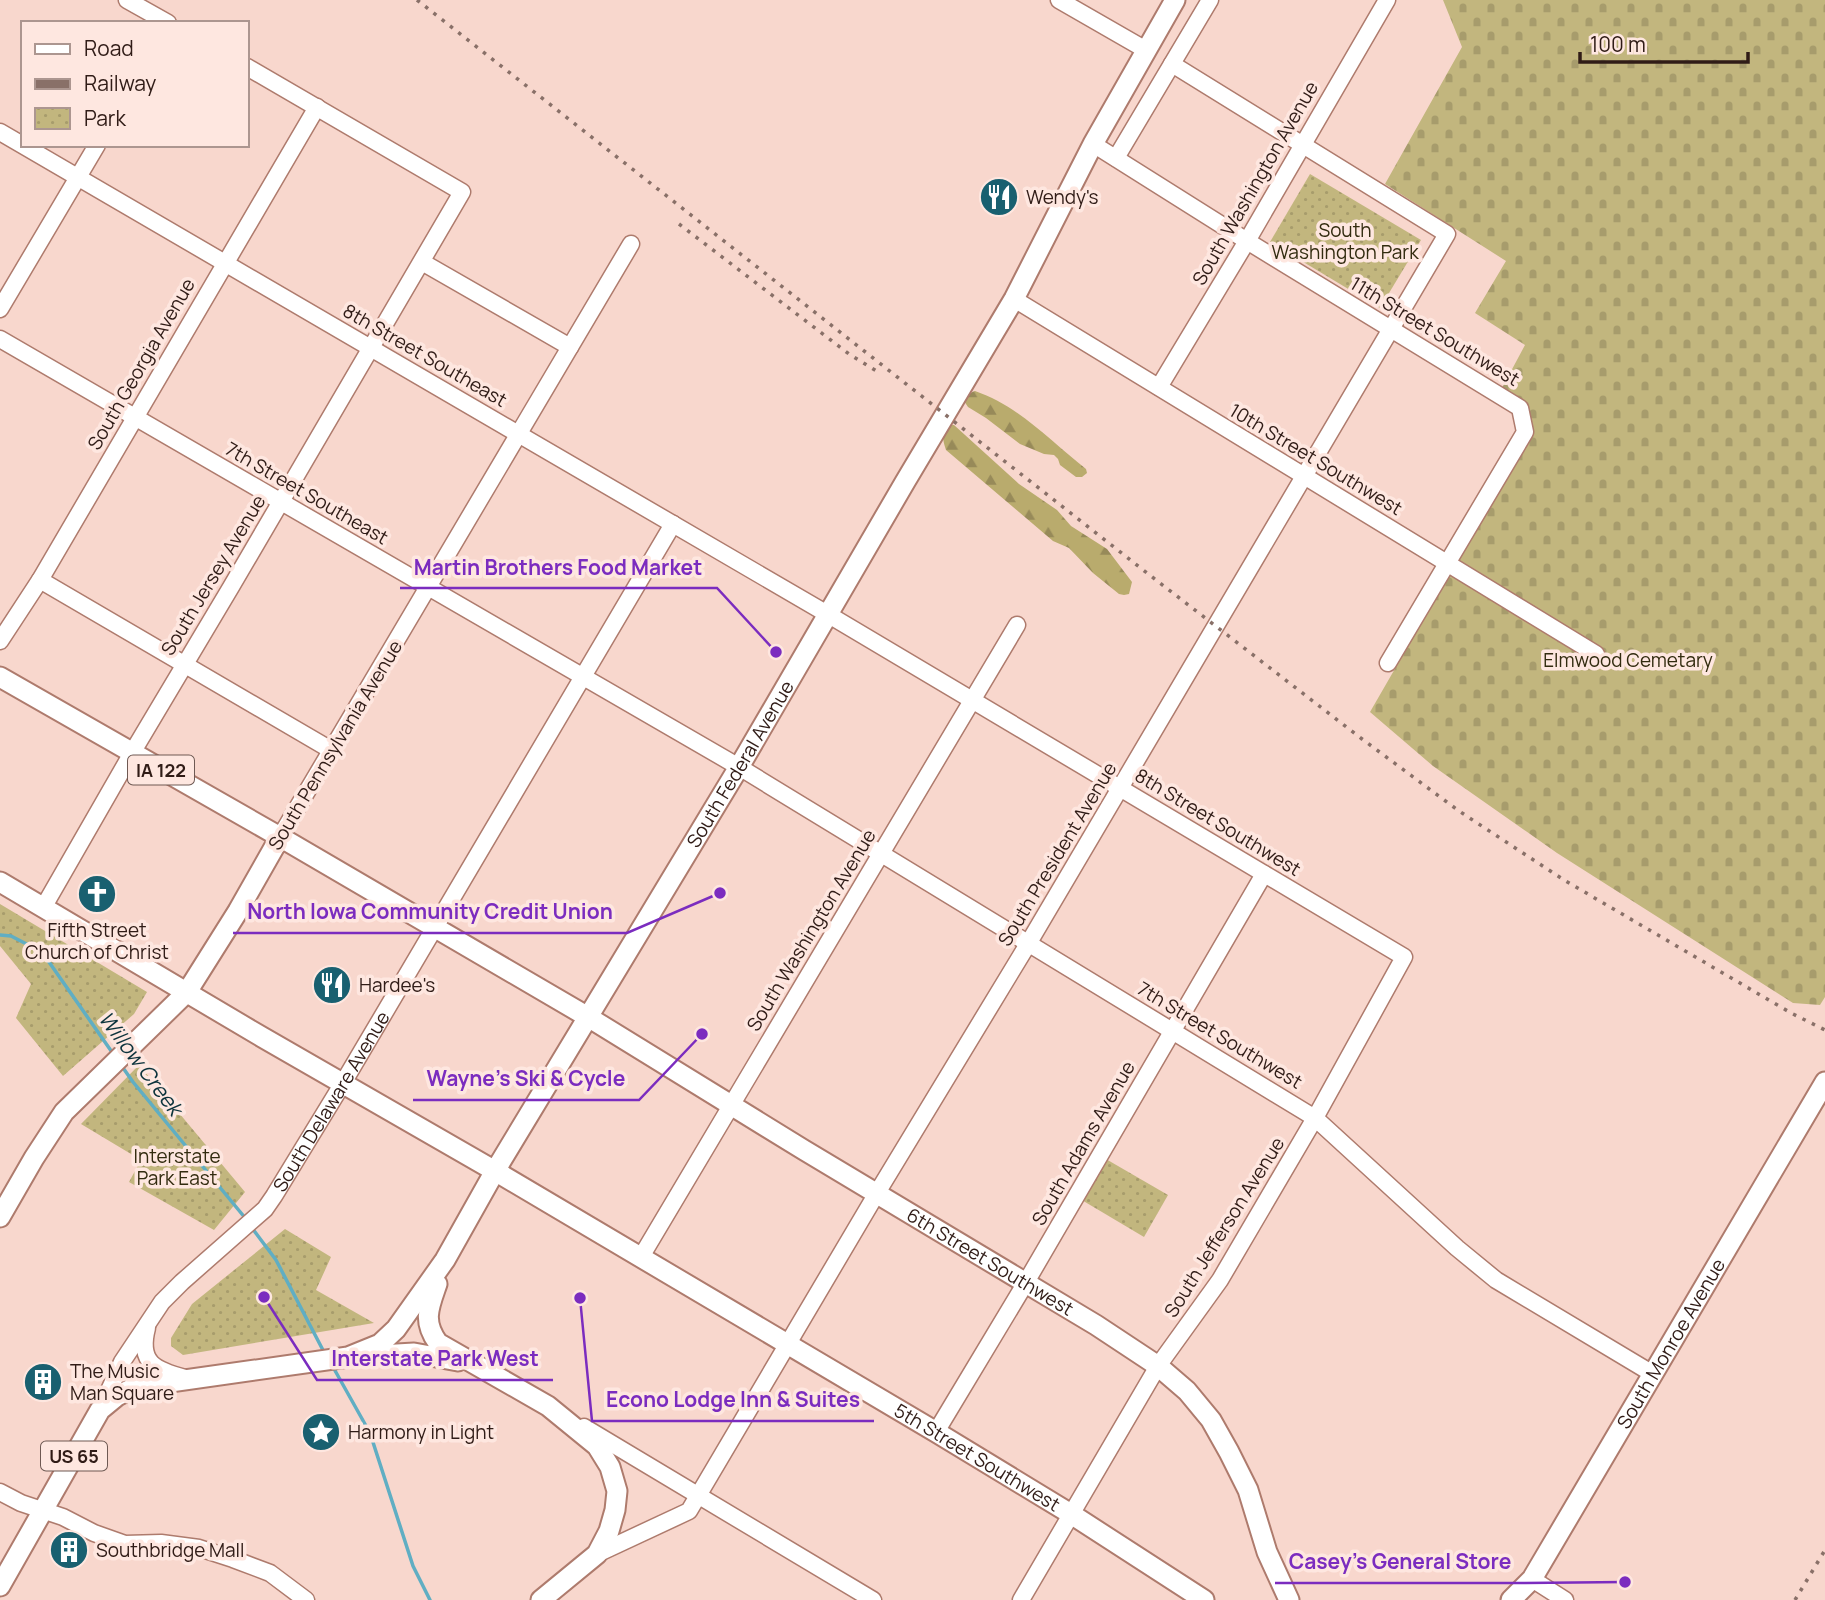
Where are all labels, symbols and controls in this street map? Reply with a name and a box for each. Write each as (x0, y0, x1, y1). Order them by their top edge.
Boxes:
legend (21, 21, 248, 147)
scale bar (1580, 21, 1748, 65)
text: 100 m (1590, 30, 1646, 58)
text: Road (84, 34, 134, 62)
text: Railway (84, 69, 156, 97)
street label: South Washington Avenue (1186, 76, 1324, 290)
text: Park (84, 104, 126, 132)
restaurant icon: Wendy's (978, 176, 1020, 218)
place label: Wendy's (1026, 184, 1098, 210)
park label: South Washington Park (1271, 217, 1419, 265)
street label: 11th Street Southwest (1346, 270, 1524, 392)
street label: South Georgia Avenue (81, 273, 201, 455)
street label: 8th Street Southeast (338, 297, 512, 413)
street label: 10th Street Southwest (1225, 397, 1407, 521)
street label: 7th Street Southeast (221, 436, 393, 550)
street label: South Jersey Avenue (155, 490, 271, 660)
callout: Martin Brothers Food Market (400, 546, 717, 588)
text: Martin Brothers Food Market (414, 553, 702, 581)
street label: South Pennsylvania Avenue (262, 635, 408, 855)
park label: Elmwood Cemetary (1543, 647, 1713, 673)
street label: South Federal Avenue (680, 676, 800, 852)
road number: IA 122 (128, 756, 194, 784)
street label: South President Avenue (992, 757, 1122, 951)
street label: 8th Street Southwest (1130, 762, 1306, 882)
street label: South Washington Avenue (740, 824, 882, 1036)
church icon: Fifth Street Church of Christ (76, 873, 118, 915)
callout: North Iowa Community Credit Union (233, 891, 627, 933)
text: North Iowa Community Credit Union (247, 897, 613, 925)
place label: Fifth Street Church of Christ (25, 917, 169, 965)
restaurant icon: Hardee's (311, 964, 353, 1006)
place label: Hardee's (359, 972, 435, 998)
street label: 7th Street Southwest (1133, 975, 1307, 1095)
water label: Willow Creek (93, 1005, 191, 1123)
street label: South Delaware Avenue (267, 1006, 396, 1197)
street label: South Adams Avenue (1025, 1056, 1141, 1230)
callout: Wayne's Ski & Cycle (413, 1058, 639, 1100)
text: Wayne's Ski & Cycle (427, 1064, 625, 1092)
street label: South Jefferson Avenue (1158, 1132, 1290, 1322)
park label: Interstate Park East (133, 1143, 221, 1191)
street label: 6th Street Southwest (902, 1202, 1079, 1322)
street label: South Monroe Avenue (1610, 1254, 1731, 1433)
callout: Interstate Park West (317, 1338, 553, 1380)
text: Interstate Park West (331, 1344, 539, 1372)
place label: The Music Man Square (70, 1358, 174, 1406)
building icon: The Music Man Square (22, 1361, 64, 1403)
callout: Econo Lodge Inn & Suites (592, 1379, 874, 1421)
text: Econo Lodge Inn & Suites (606, 1385, 860, 1413)
street label: 5th Street Southwest (889, 1397, 1065, 1517)
place icon: Harmony in Light (300, 1411, 342, 1453)
place label: Harmony in Light (348, 1419, 494, 1445)
road number: US 65 (41, 1442, 107, 1470)
building icon: Southbridge Mall (48, 1529, 90, 1571)
place label: Southbridge Mall (96, 1537, 244, 1563)
callout: Casey's General Store (1275, 1541, 1525, 1583)
text: Casey's General Store (1289, 1547, 1511, 1575)

